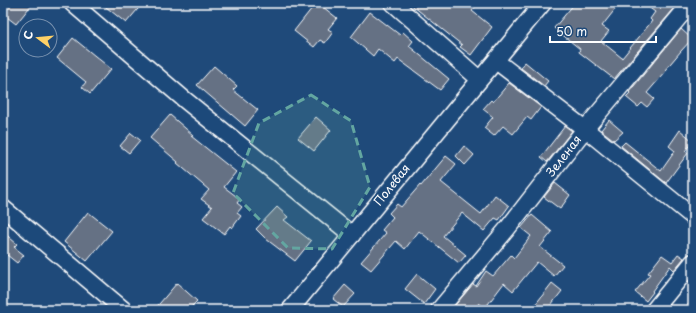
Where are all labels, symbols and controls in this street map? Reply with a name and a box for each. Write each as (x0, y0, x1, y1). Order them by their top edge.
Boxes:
north arrow (18, 18, 58, 58)
scale bar (550, 18, 656, 44)
text: 50 m (556, 22, 587, 40)
text: С (19, 29, 37, 41)
street label: Зеленая (541, 131, 585, 180)
street label: Полевая (369, 160, 414, 209)

